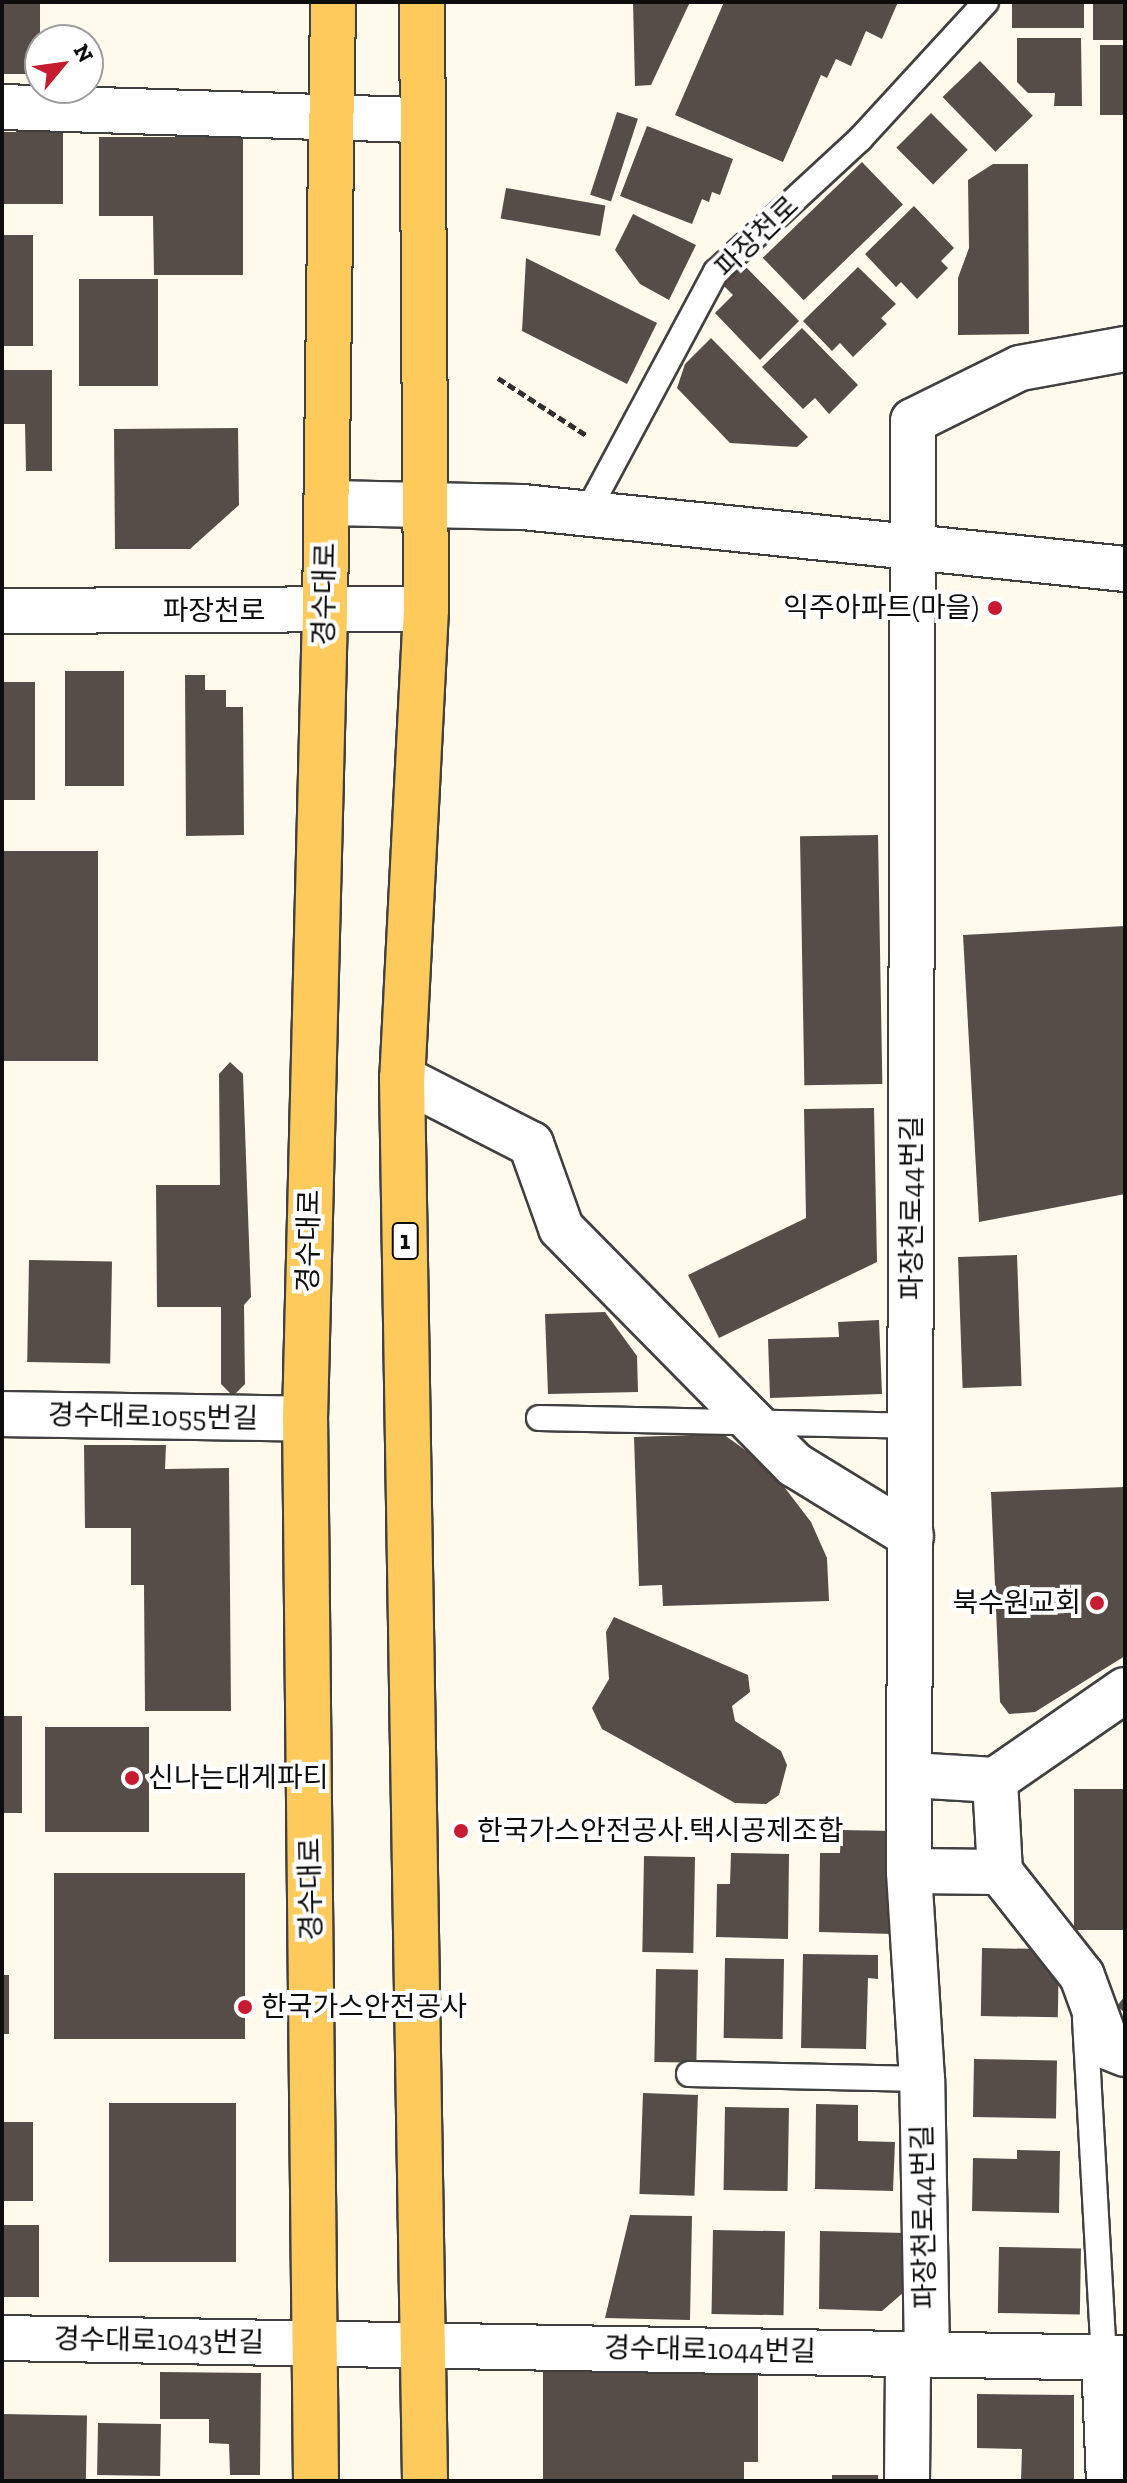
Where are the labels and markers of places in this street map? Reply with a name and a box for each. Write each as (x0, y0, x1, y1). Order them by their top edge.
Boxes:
place label: 익주아파트(마을) (783, 591, 979, 625)
marker: 익주아파트(마을) (986, 599, 1004, 617)
place label: 북수원교회 (952, 1586, 1081, 1620)
marker: 북수원교회 (1088, 1594, 1106, 1612)
place label: 신나는대게파티 (148, 1761, 328, 1795)
marker: 신나는대게파티 (123, 1769, 141, 1787)
place label: 한국가스안전공사.택시공제조합 (477, 1814, 844, 1848)
marker: 한국가스안전공사.택시공제조합 (452, 1822, 470, 1840)
place label: 한국가스안전공사 (261, 1990, 467, 2024)
marker: 한국가스안전공사 (236, 1998, 254, 2016)

